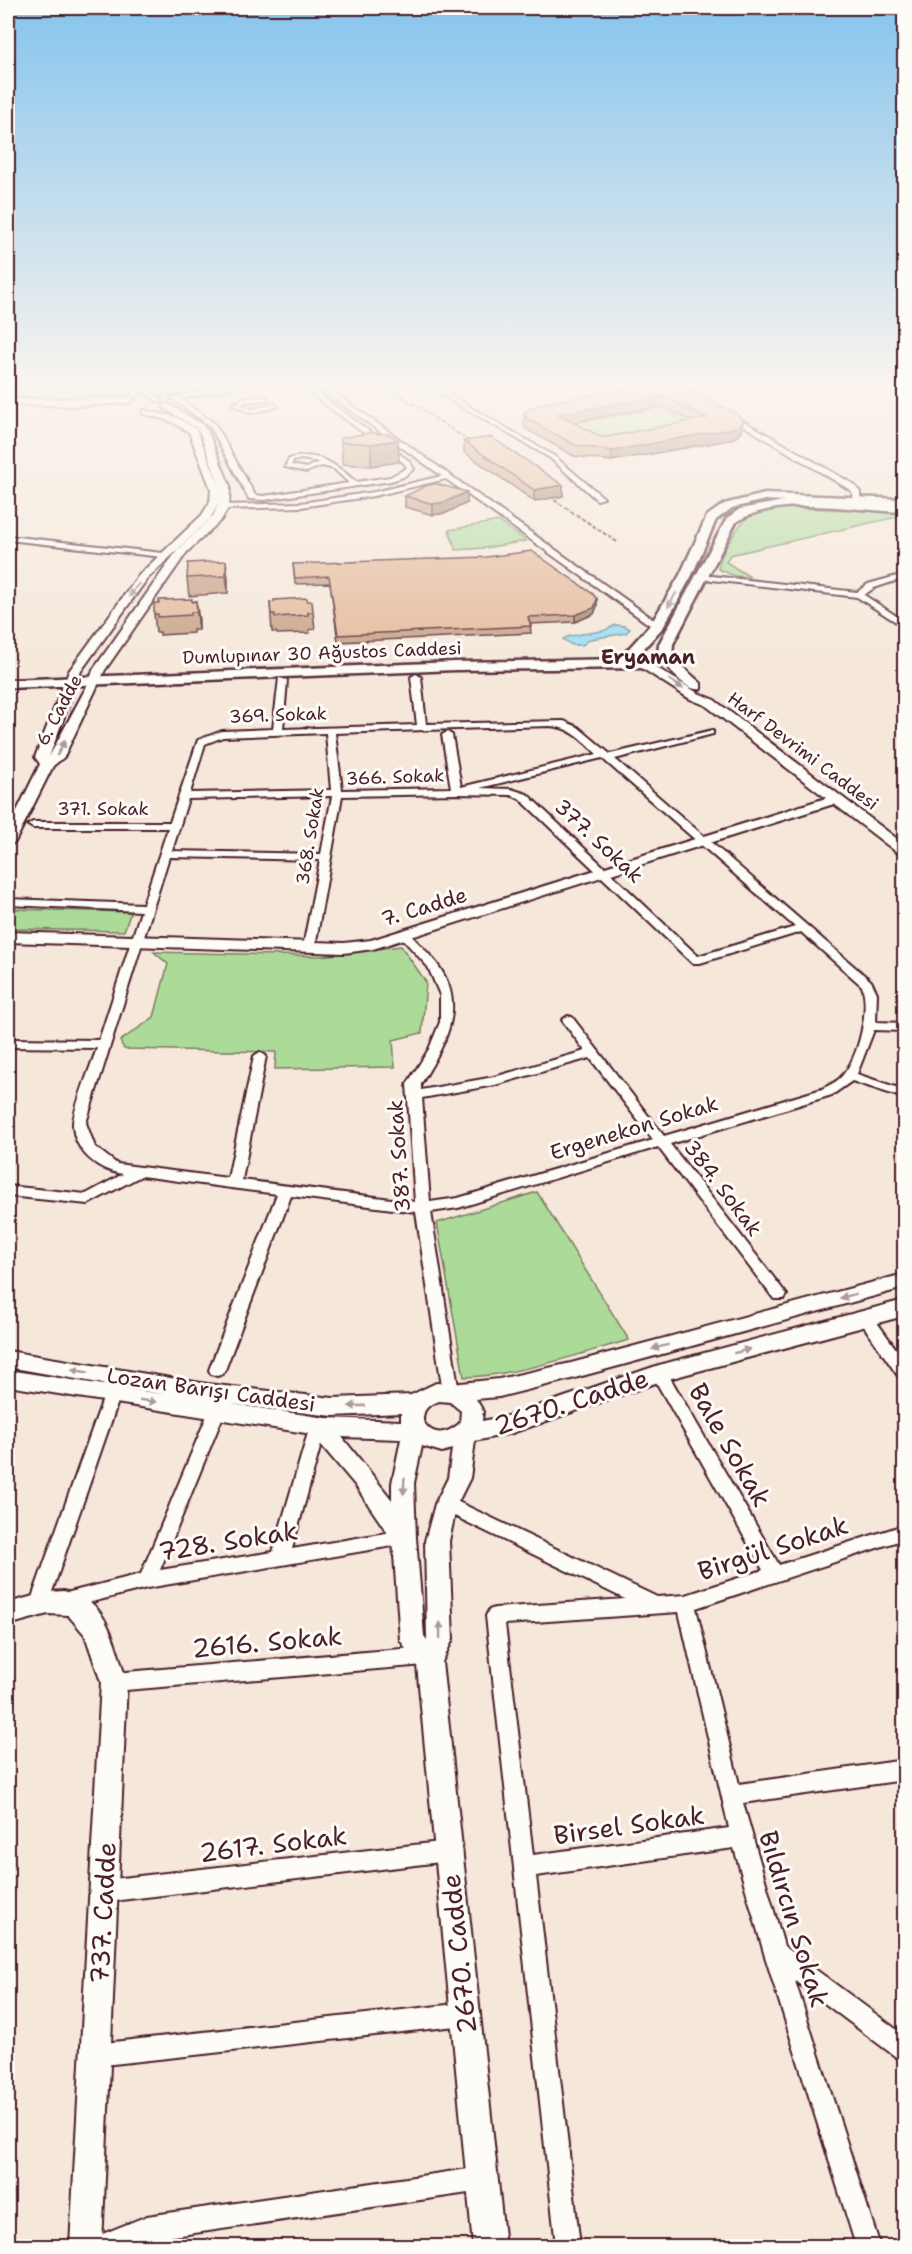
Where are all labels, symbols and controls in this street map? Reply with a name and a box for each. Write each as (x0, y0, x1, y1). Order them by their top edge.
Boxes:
one-way arrow (128, 582, 140, 598)
one-way arrow (667, 592, 677, 609)
street label: Dumlupınar 30 Ağustos Caddesi (182, 636, 462, 670)
district label: Eryaman (601, 644, 695, 670)
street label: 6. Cadde (30, 670, 88, 750)
one-way arrow (667, 678, 683, 690)
street label: Harf Devrimi Caddesi (723, 686, 883, 816)
street label: 369. Sokak (229, 701, 327, 729)
one-way arrow (56, 740, 66, 757)
street label: 366. Sokak (345, 763, 445, 791)
street label: 368. Sokak (290, 786, 330, 886)
street label: 377. Sokak (549, 793, 649, 889)
street label: 371. Sokak (57, 797, 149, 821)
street label: 7. Cadde (378, 881, 470, 933)
street label: Ergenekon Sokak (546, 1089, 722, 1167)
street label: 387. Sokak (381, 1099, 417, 1213)
street label: 384. Sokak (677, 1134, 769, 1242)
one-way arrow (839, 1292, 857, 1301)
one-way arrow (651, 1343, 669, 1352)
one-way arrow (733, 1346, 751, 1356)
street label: 2670. Cadde (489, 1360, 653, 1443)
street label: Lozan Barışı Caddesi (105, 1362, 317, 1418)
one-way arrow (71, 1367, 90, 1376)
street label: Bale Sokak (681, 1377, 780, 1513)
one-way arrow (139, 1397, 158, 1406)
one-way arrow (347, 1401, 366, 1411)
one-way arrow (399, 1477, 408, 1496)
street label: Birgül Sokak (693, 1507, 852, 1588)
street label: 728. Sokak (156, 1512, 300, 1569)
street label: 2616. Sokak (190, 1617, 344, 1666)
one-way arrow (435, 1620, 445, 1639)
street label: Birsel Sokak (551, 1797, 707, 1852)
street label: 2617. Sokak (197, 1817, 349, 1870)
street label: Bıldırcın Sokak (751, 1826, 838, 2011)
street label: 737. Cadde (81, 1841, 124, 1985)
street label: 2670. Cadde (433, 1872, 484, 2036)

